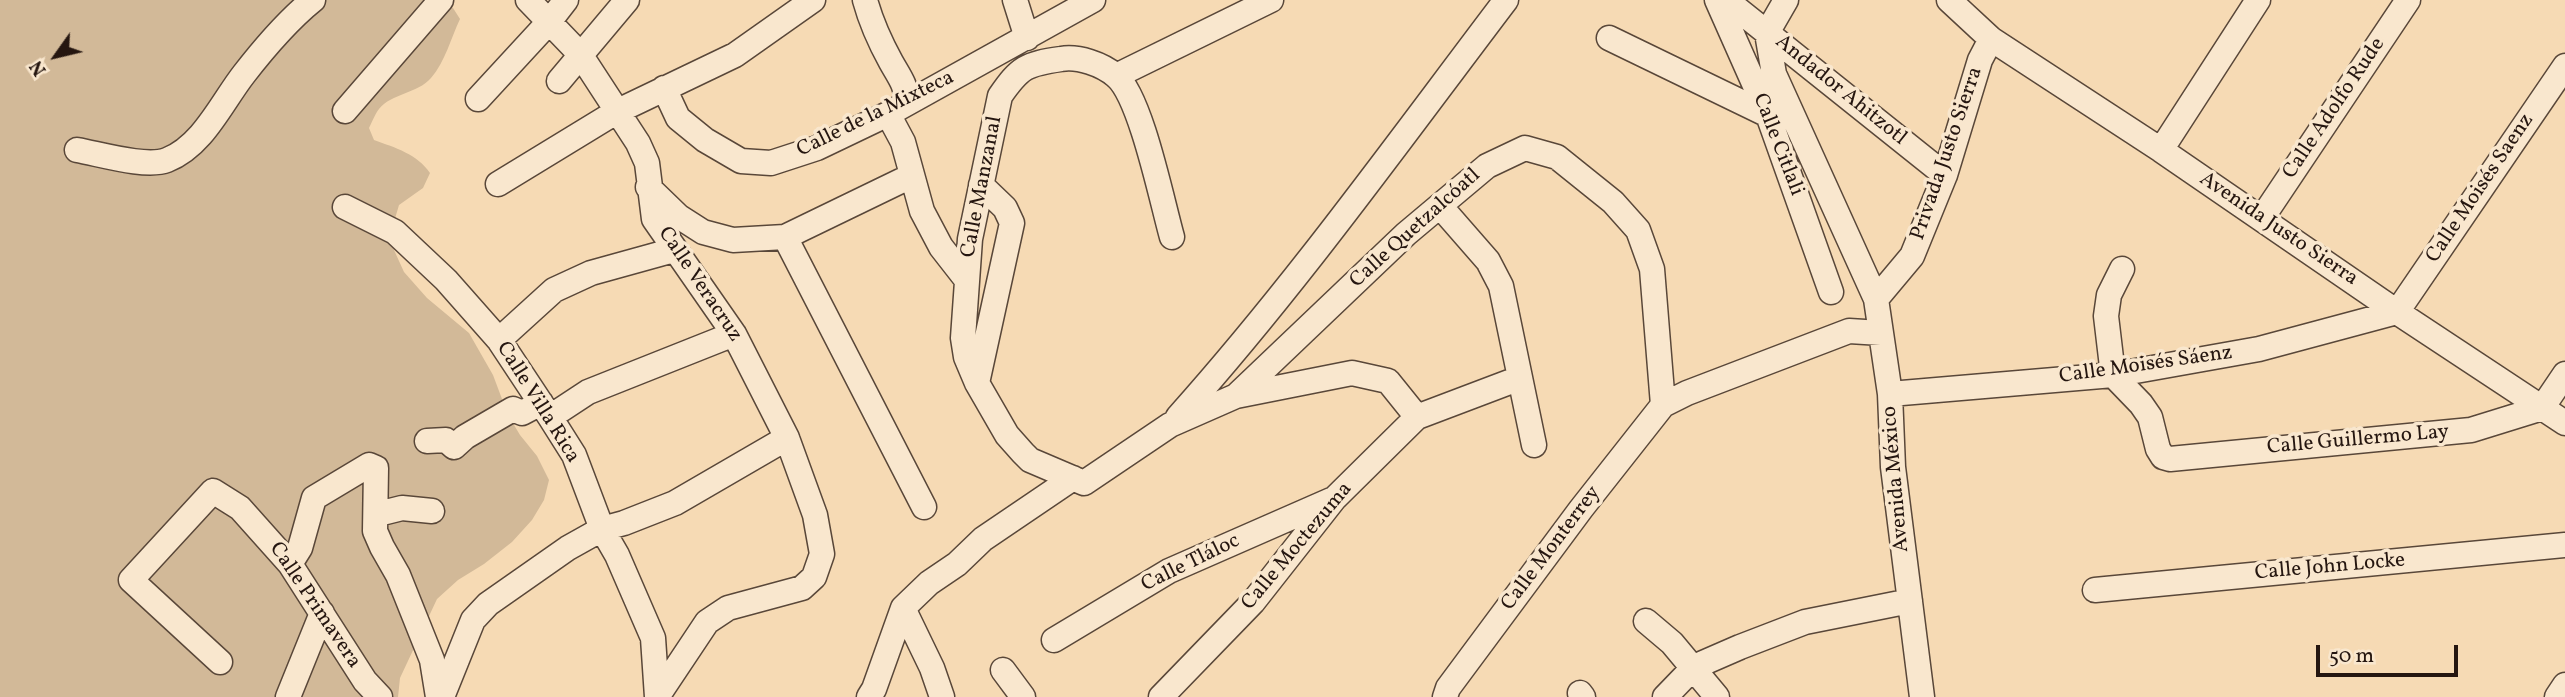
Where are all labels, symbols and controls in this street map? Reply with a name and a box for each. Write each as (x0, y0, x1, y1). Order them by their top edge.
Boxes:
north arrow (21, 21, 91, 91)
street label: Andador Ahitzotl (1769, 30, 1911, 152)
street label: Calle Adolfo Rude (2278, 34, 2392, 184)
text: N (24, 55, 53, 81)
street label: Privada Justo Sierra (1907, 64, 1989, 244)
street label: Calle de la Mixteca (793, 66, 959, 164)
street label: Calle Citlali (1746, 90, 1808, 200)
street label: Calle Moisés Saenz (2422, 110, 2540, 268)
street label: Calle Manzanal (957, 114, 1009, 260)
street label: Calle Quetzalcóatl (1346, 164, 1486, 294)
street label: Avenida Justo Sierra (2194, 168, 2362, 292)
street label: Calle Veracruz (651, 223, 747, 347)
street label: Calle Villa Rica (490, 338, 584, 468)
street label: Calle Moisés Sáenz (2058, 341, 2234, 391)
street label: Avenida México (1878, 405, 1916, 553)
street label: Calle Guillermo Lay (2266, 420, 2450, 462)
street label: Calle Moctezuma (1237, 478, 1359, 616)
street label: Calle Monterrey (1497, 482, 1607, 616)
street label: Calle Tláloc (1138, 529, 1244, 599)
street label: Calle Primavera (263, 538, 365, 674)
street label: Calle John Locke (2254, 549, 2406, 587)
scale bar (2320, 630, 2462, 674)
text: 50 m (2329, 642, 2374, 671)

